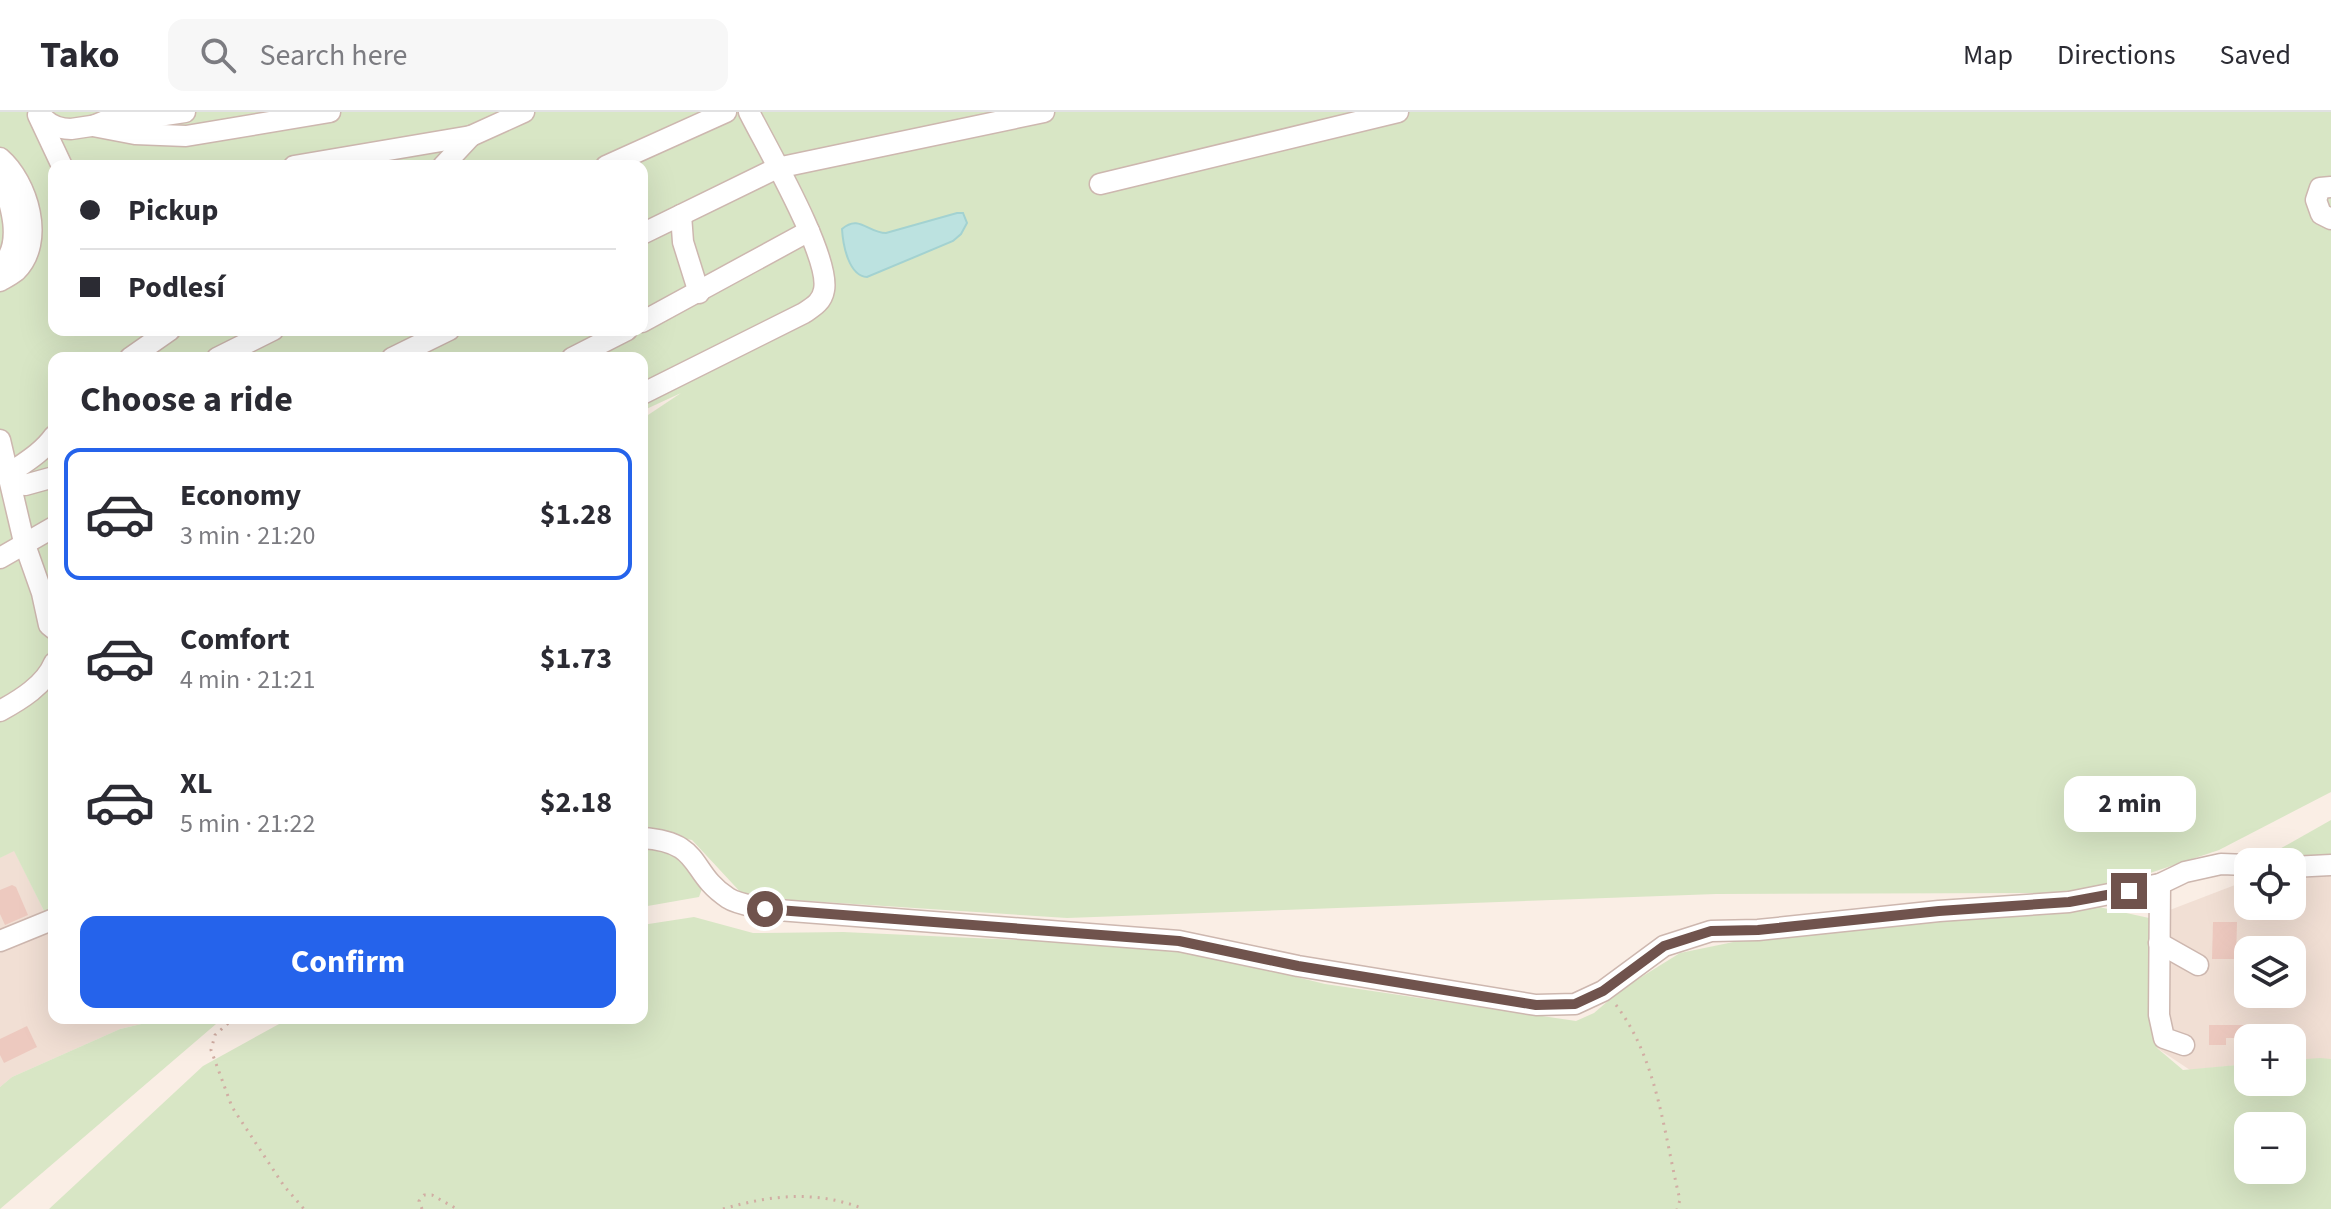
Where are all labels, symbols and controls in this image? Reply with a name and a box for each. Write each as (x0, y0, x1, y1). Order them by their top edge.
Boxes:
search box (168, 19, 728, 91)
text: Tako (40, 28, 120, 82)
icon: search (196, 33, 240, 77)
text: Search here (260, 34, 408, 77)
text: Map (1963, 35, 2013, 75)
text: Directions (2057, 35, 2176, 75)
text: Saved (2220, 35, 2291, 75)
text: Pickup (128, 189, 218, 232)
text: Podlesí (128, 266, 225, 309)
text: Choose a ride (80, 374, 293, 425)
text: Economy (180, 474, 301, 517)
icon: car (84, 478, 156, 550)
text: $1.28 (540, 493, 612, 536)
text: 3 min · 21:20 (180, 517, 315, 554)
text: Comfort (180, 618, 290, 661)
icon: car (84, 622, 156, 694)
text: $1.73 (540, 637, 612, 680)
text: 4 min · 21:21 (180, 661, 315, 698)
text: XL (180, 762, 213, 805)
icon: car (84, 766, 156, 838)
callout: 2 min (2063, 775, 2195, 831)
text: $2.18 (540, 781, 612, 824)
text: 2 min (2098, 785, 2162, 822)
text: 5 min · 21:22 (180, 805, 315, 842)
map controls (2234, 848, 2306, 1184)
button: locate (2234, 848, 2306, 920)
route end (2111, 873, 2147, 909)
route start (747, 891, 783, 927)
button: Confirm (80, 916, 616, 1008)
button: layers (2234, 936, 2306, 1008)
button: + (2234, 1024, 2306, 1096)
button: − (2234, 1112, 2306, 1184)

